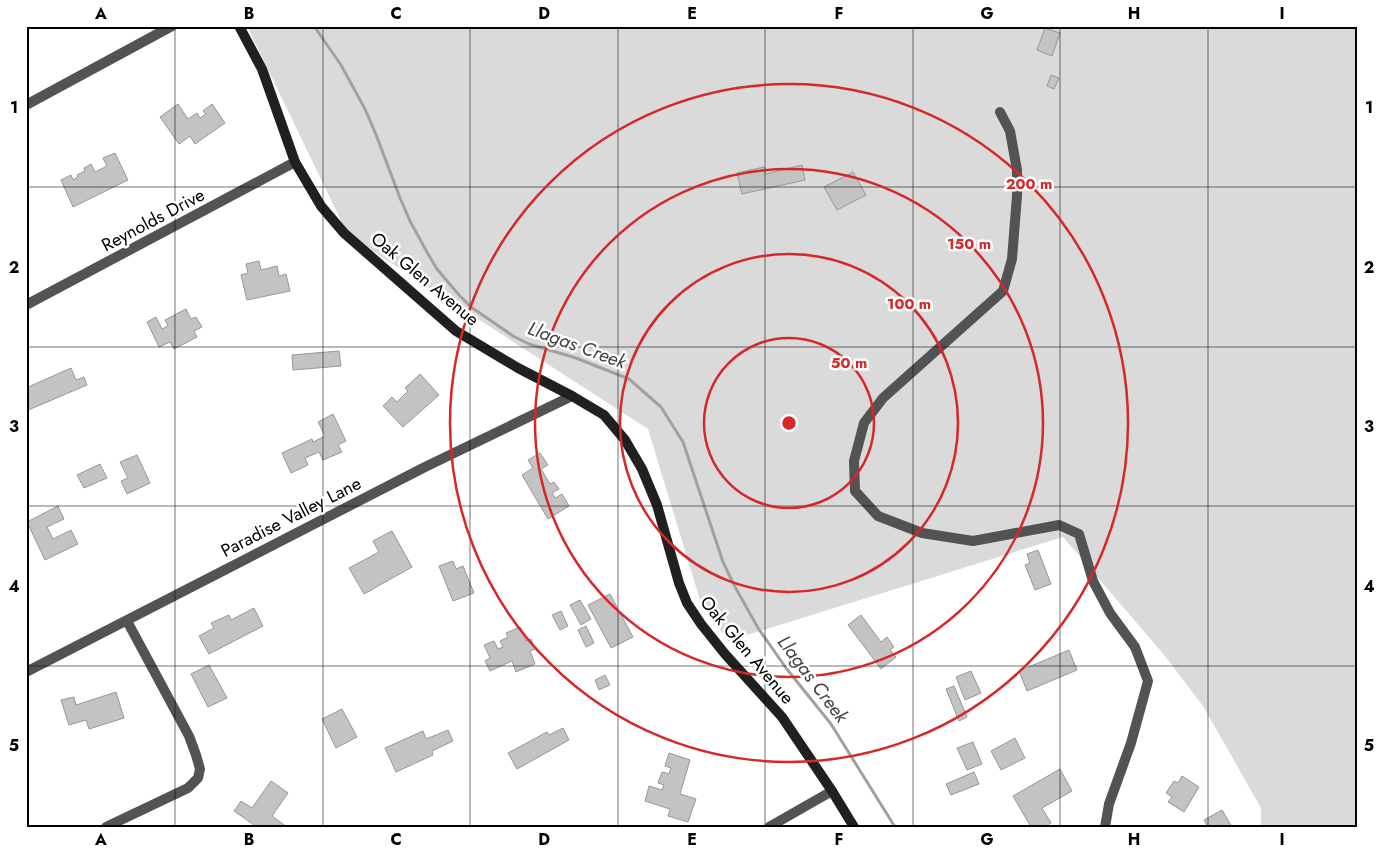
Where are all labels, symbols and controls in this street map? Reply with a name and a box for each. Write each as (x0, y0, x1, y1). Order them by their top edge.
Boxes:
text: A (94, 2, 107, 25)
text: B (244, 2, 254, 25)
text: C (390, 2, 402, 25)
text: D (538, 2, 550, 25)
text: E (687, 2, 697, 25)
text: F (835, 2, 843, 25)
text: G (980, 2, 994, 25)
text: H (1128, 2, 1140, 25)
text: I (1279, 2, 1285, 25)
text: 1 (10, 96, 18, 119)
text: 1 (1365, 96, 1373, 119)
text: 200 m (1006, 173, 1052, 195)
street label: Reynolds Drive (97, 182, 209, 258)
street label: Oak Glen Avenue (365, 226, 485, 332)
text: 150 m (947, 233, 991, 255)
text: 2 (9, 256, 19, 279)
text: 2 (1364, 256, 1374, 279)
text: 100 m (887, 293, 931, 315)
water label: Llagas Creek (524, 315, 631, 376)
text: 50 m (831, 352, 867, 374)
centre of rings (780, 414, 798, 432)
text: 3 (9, 415, 19, 438)
text: 3 (1364, 415, 1374, 438)
street label: Paradise Valley Lane (216, 470, 366, 564)
text: 4 (8, 575, 20, 598)
text: 4 (1363, 575, 1375, 598)
street label: Oak Glen Avenue (694, 590, 800, 710)
water label: Llagas Creek (771, 630, 855, 729)
text: 5 (9, 734, 19, 757)
text: 5 (1364, 734, 1374, 757)
text: A (94, 828, 107, 851)
text: B (244, 828, 254, 851)
text: C (390, 828, 402, 851)
text: D (538, 828, 550, 851)
text: E (687, 828, 697, 851)
text: F (835, 828, 843, 851)
text: G (980, 828, 994, 851)
text: H (1128, 828, 1140, 851)
text: I (1279, 828, 1285, 851)

